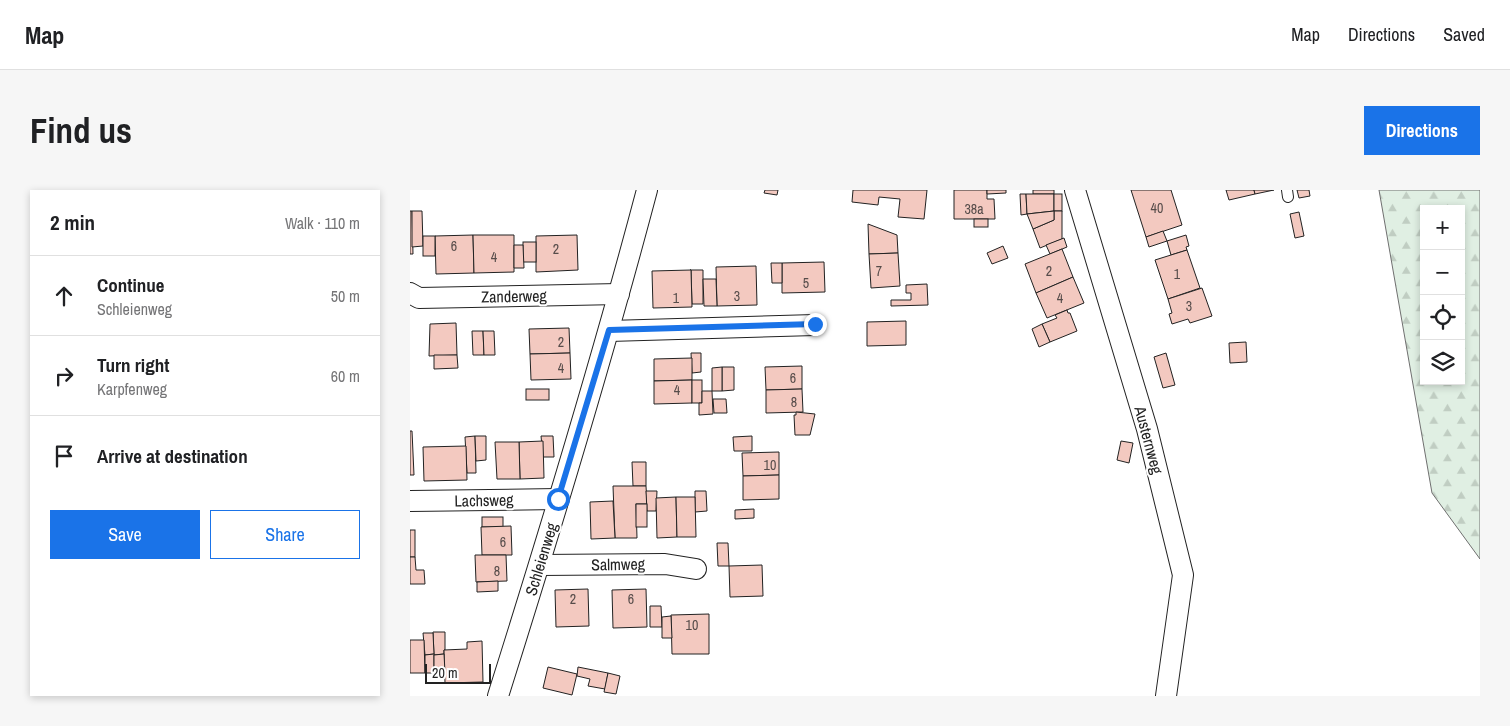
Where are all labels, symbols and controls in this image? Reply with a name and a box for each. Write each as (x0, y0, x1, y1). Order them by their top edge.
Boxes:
text: Map (25, 19, 64, 51)
text: Map (1291, 22, 1320, 47)
text: Directions (1348, 22, 1415, 47)
text: Saved (1443, 22, 1485, 47)
button: Directions (1364, 106, 1480, 155)
text: Find us (30, 107, 132, 154)
house number: 40 (1151, 199, 1163, 217)
house number: 38a (964, 200, 984, 218)
map controls (1420, 205, 1465, 385)
button: + (1420, 205, 1465, 250)
text: 2 min (50, 208, 95, 237)
text: Walk · 110 m (285, 212, 360, 234)
house number: 6 (451, 237, 457, 255)
house number: 2 (553, 240, 559, 258)
house number: 4 (491, 248, 498, 266)
button: − (1420, 250, 1465, 295)
house number: 7 (876, 262, 882, 280)
house number: 2 (1046, 262, 1052, 280)
house number: 1 (1174, 265, 1181, 283)
text: Continue (97, 272, 165, 298)
house number: 5 (803, 274, 809, 292)
icon: ahead (50, 282, 78, 310)
street label: Zanderweg (481, 284, 548, 308)
text: 50 m (331, 285, 360, 307)
house number: 3 (734, 287, 740, 305)
house number: 1 (673, 289, 680, 307)
house number: 4 (1057, 289, 1064, 307)
button: locate (1420, 295, 1465, 340)
house number: 3 (1186, 297, 1192, 315)
text: Schleienweg (97, 298, 172, 320)
route end (804, 313, 827, 336)
house number: 2 (558, 333, 564, 351)
button: layers (1420, 340, 1465, 385)
text: Turn right (97, 352, 169, 378)
house number: 4 (558, 359, 565, 377)
icon: right (50, 362, 78, 390)
text: 60 m (331, 365, 360, 387)
house number: 6 (790, 369, 796, 387)
text: Karpfenweg (97, 378, 167, 400)
house number: 4 (674, 381, 681, 399)
house number: 8 (791, 393, 797, 411)
street label: Austernweg (1129, 403, 1169, 477)
icon: arrive (50, 442, 78, 470)
text: Arrive at destination (97, 443, 248, 469)
house number: 10 (764, 456, 776, 474)
street label: Lachsweg (454, 488, 514, 512)
route start (547, 488, 570, 511)
button: Save (50, 510, 200, 559)
button: Share (210, 510, 360, 559)
street label: Schleienweg (519, 519, 563, 598)
house number: 6 (500, 533, 506, 551)
street label: Salmweg (591, 553, 646, 575)
house number: 8 (494, 562, 500, 580)
house number: 2 (570, 590, 576, 608)
house number: 6 (628, 590, 634, 608)
house number: 10 (686, 616, 698, 634)
scale bar (425, 661, 491, 684)
text: 20 m (432, 664, 458, 682)

